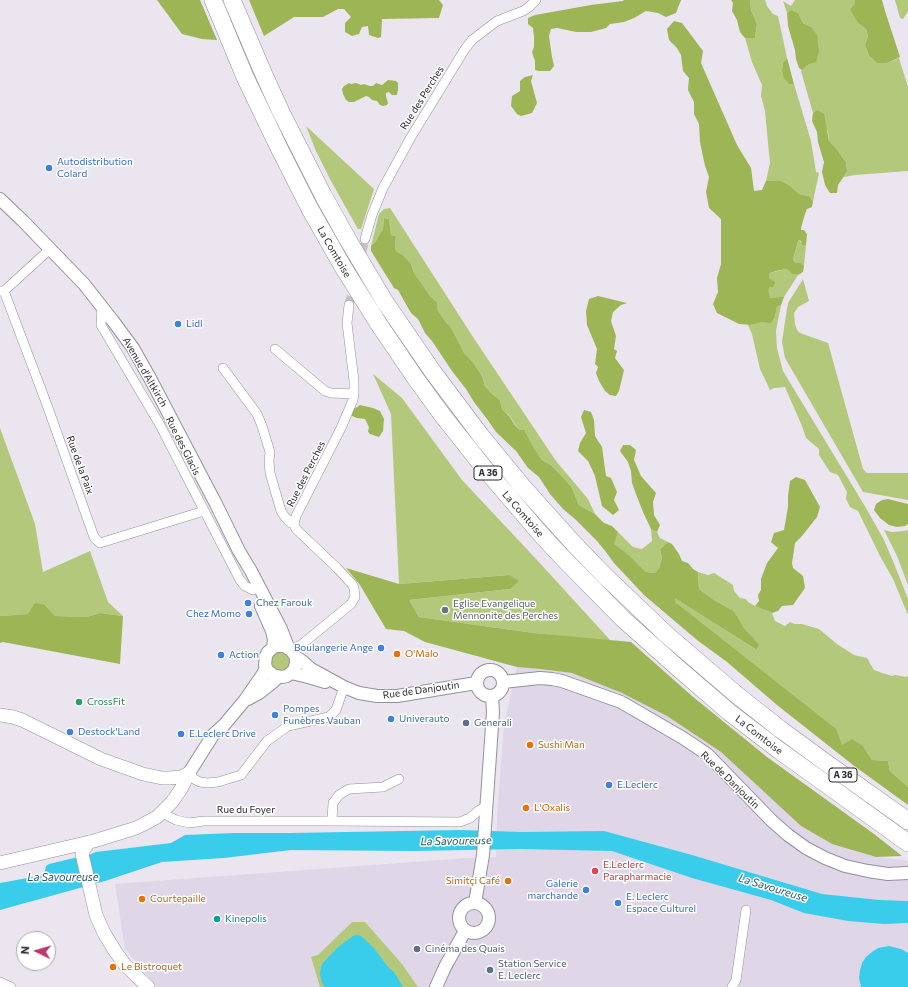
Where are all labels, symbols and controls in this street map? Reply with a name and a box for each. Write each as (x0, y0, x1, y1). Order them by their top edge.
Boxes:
street label: Rue des Perches (398, 64, 446, 132)
place label: Autodistribution Colard (57, 156, 133, 180)
marker: Autodistribution Colard (44, 163, 54, 173)
street label: La Comtoise (315, 224, 353, 280)
place label: Lidl (186, 318, 203, 330)
marker: Lidl (173, 319, 183, 329)
street label: Avenue d'Altkirch (120, 335, 170, 409)
street label: Rue des Glacis (163, 415, 203, 477)
street label: Rue de la Paix (64, 434, 96, 496)
street label: Rue des Perches (284, 439, 328, 509)
road number: A 36 (474, 466, 502, 480)
street label: La Comtoise (500, 489, 546, 539)
place label: Chez Farouk (256, 597, 312, 609)
marker: Chez Farouk (243, 598, 253, 608)
place label: Eglise Evangelique Mennonite des Perches (453, 598, 558, 622)
marker: Eglise Evangelique Mennonite des Perches (440, 605, 450, 615)
place label: Chez Momo (186, 608, 241, 620)
marker: Chez Momo (244, 609, 254, 619)
place label: Boulangerie Ange (294, 642, 373, 654)
marker: Boulangerie Ange (376, 643, 386, 653)
place label: O'Malo (405, 648, 438, 660)
place label: Action (229, 649, 259, 661)
marker: O'Malo (392, 649, 402, 659)
marker: Action (216, 650, 226, 660)
street label: Rue de Danjoutin (382, 679, 460, 701)
place label: CrossFit (87, 696, 125, 708)
marker: CrossFit (74, 697, 84, 707)
place label: Pompes Funèbres Vauban (283, 703, 361, 726)
marker: Pompes Funèbres Vauban (270, 710, 280, 720)
place label: Univerauto (399, 713, 450, 725)
street label: La Comtoise (733, 713, 785, 757)
marker: Univerauto (386, 714, 396, 724)
place label: Generali (474, 717, 512, 729)
marker: Generali (461, 718, 471, 728)
place label: Destock'Land (78, 726, 140, 738)
marker: Destock'Land (65, 727, 75, 737)
place label: E.Leclerc Drive (189, 728, 256, 740)
marker: E.Leclerc Drive (176, 729, 186, 739)
place label: Sushi Man (538, 739, 585, 751)
marker: Sushi Man (525, 740, 535, 750)
street label: Rue de Danjoutin (698, 749, 762, 811)
road number: A 36 (829, 768, 857, 782)
place label: E.Leclerc (617, 779, 658, 791)
marker: E.Leclerc (604, 780, 614, 790)
place label: L'Oxalis (534, 802, 570, 814)
marker: L'Oxalis (521, 803, 531, 813)
street label: Rue du Foyer (217, 804, 275, 816)
water label: La Savoureuse (420, 834, 492, 848)
place label: E.Leclerc Parapharmacie (603, 859, 671, 882)
marker: E.Leclerc Parapharmacie (590, 866, 600, 876)
water label: La Savoureuse (27, 870, 99, 884)
water label: La Savoureuse (737, 871, 809, 905)
place label: Simitçi Café (446, 875, 500, 887)
marker: Simitçi Café (503, 876, 513, 886)
place label: Galerie marchande (528, 878, 578, 902)
marker: Galerie marchande (581, 885, 591, 895)
place label: E. Leclerc Espace Culturel (626, 891, 696, 914)
place label: Courtepaille (150, 893, 206, 905)
marker: Courtepaille (137, 894, 147, 904)
marker: E. Leclerc Espace Culturel (613, 898, 623, 908)
place label: Kinepolis (225, 913, 267, 925)
marker: Kinepolis (212, 914, 222, 924)
north arrow (16, 931, 56, 971)
place label: Cinéma des Quais (425, 943, 505, 955)
marker: Cinéma des Quais (412, 944, 422, 954)
text: N (18, 945, 31, 955)
place label: Station Service E. Leclerc (498, 958, 566, 982)
place label: Le Bistroquet (121, 961, 182, 973)
marker: Le Bistroquet (108, 962, 118, 972)
marker: Station Service E. Leclerc (485, 965, 495, 975)

